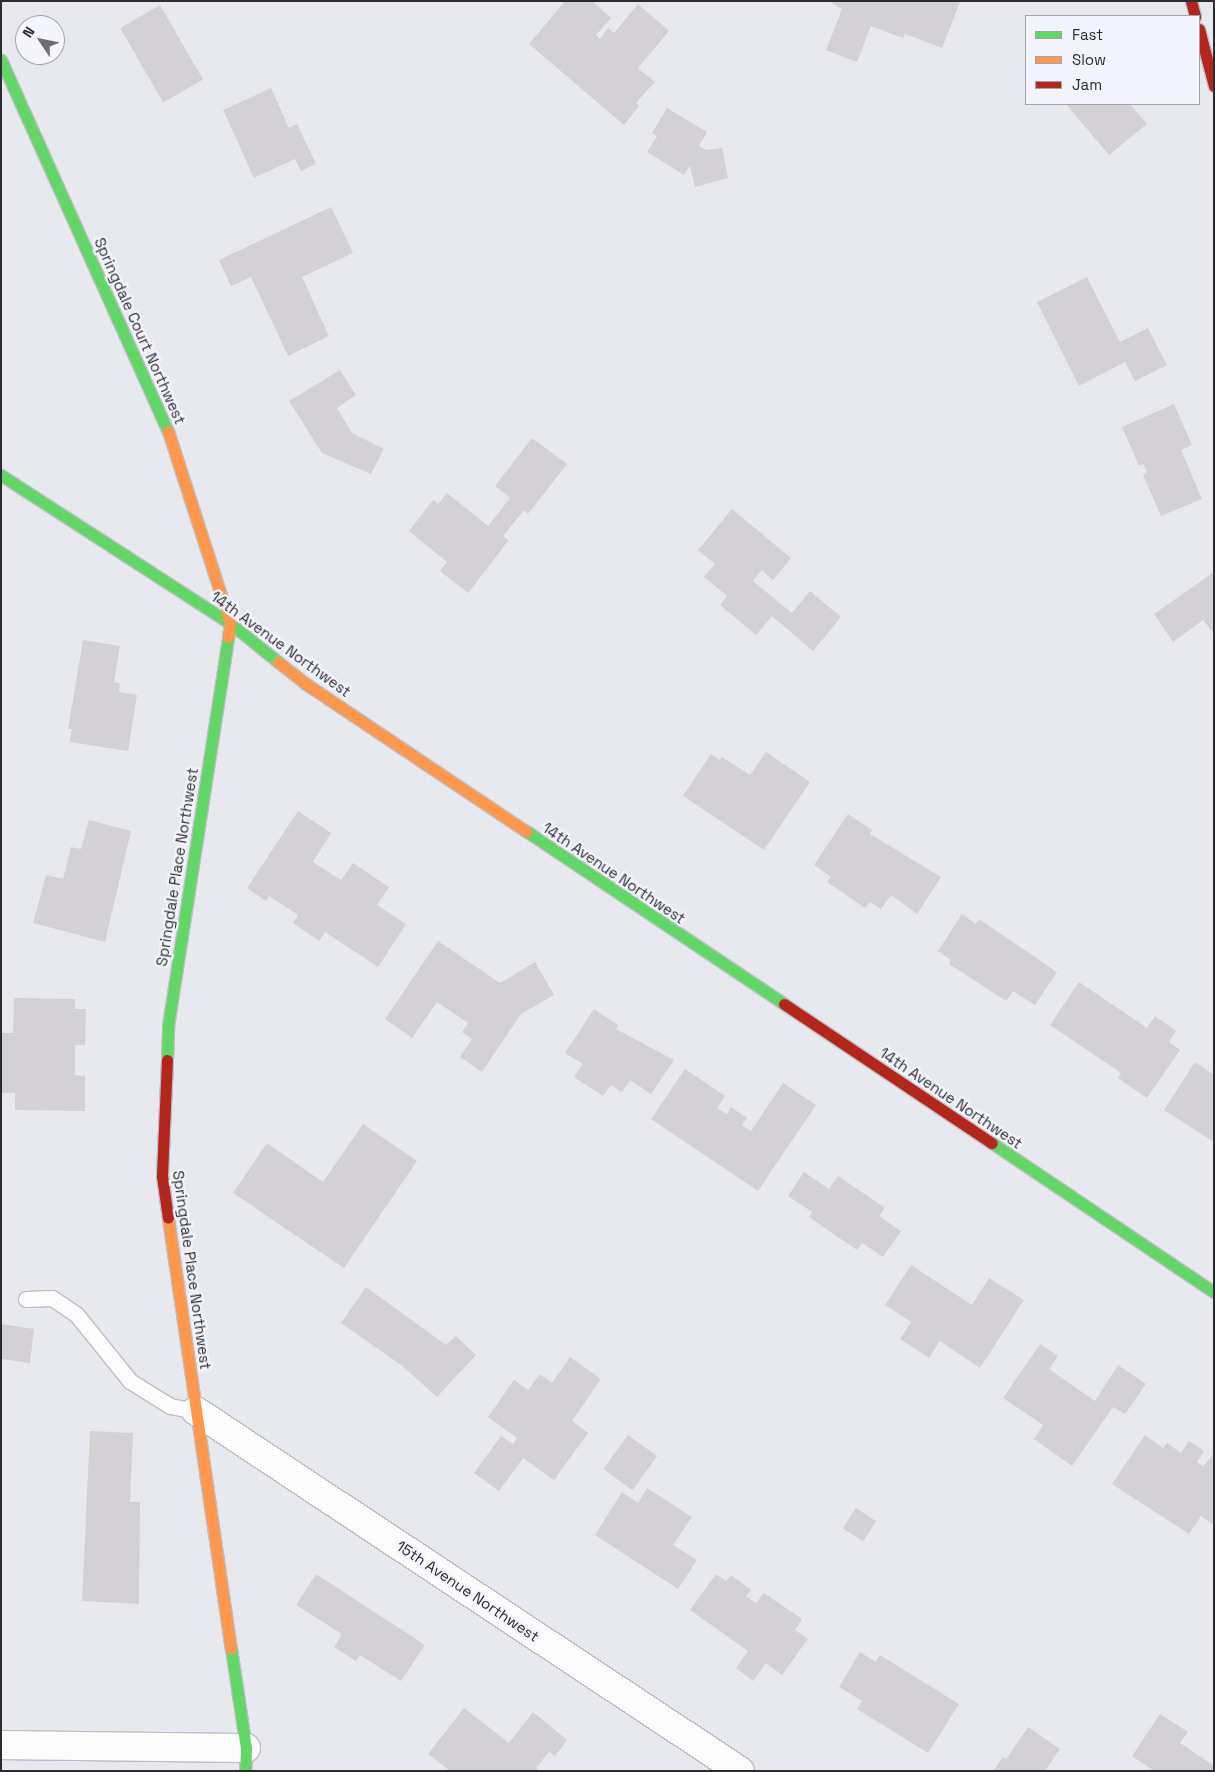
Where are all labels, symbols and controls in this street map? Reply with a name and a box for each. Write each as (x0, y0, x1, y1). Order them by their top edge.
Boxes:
north arrow (15, 15, 65, 65)
legend (1025, 15, 1200, 105)
text: N (18, 23, 38, 41)
text: Fast (1072, 25, 1103, 44)
text: Slow (1072, 50, 1106, 69)
text: Jam (1072, 75, 1102, 94)
street label: Springdale Court Northwest (91, 235, 189, 427)
street label: 14th Avenue Northwest (207, 587, 355, 701)
street label: Springdale Place Northwest (152, 766, 202, 968)
street label: 14th Avenue Northwest (539, 818, 689, 928)
street label: 14th Avenue Northwest (876, 1043, 1026, 1153)
street label: Springdale Place Northwest (169, 1169, 215, 1371)
street label: 15th Avenue Northwest (393, 1536, 543, 1646)

